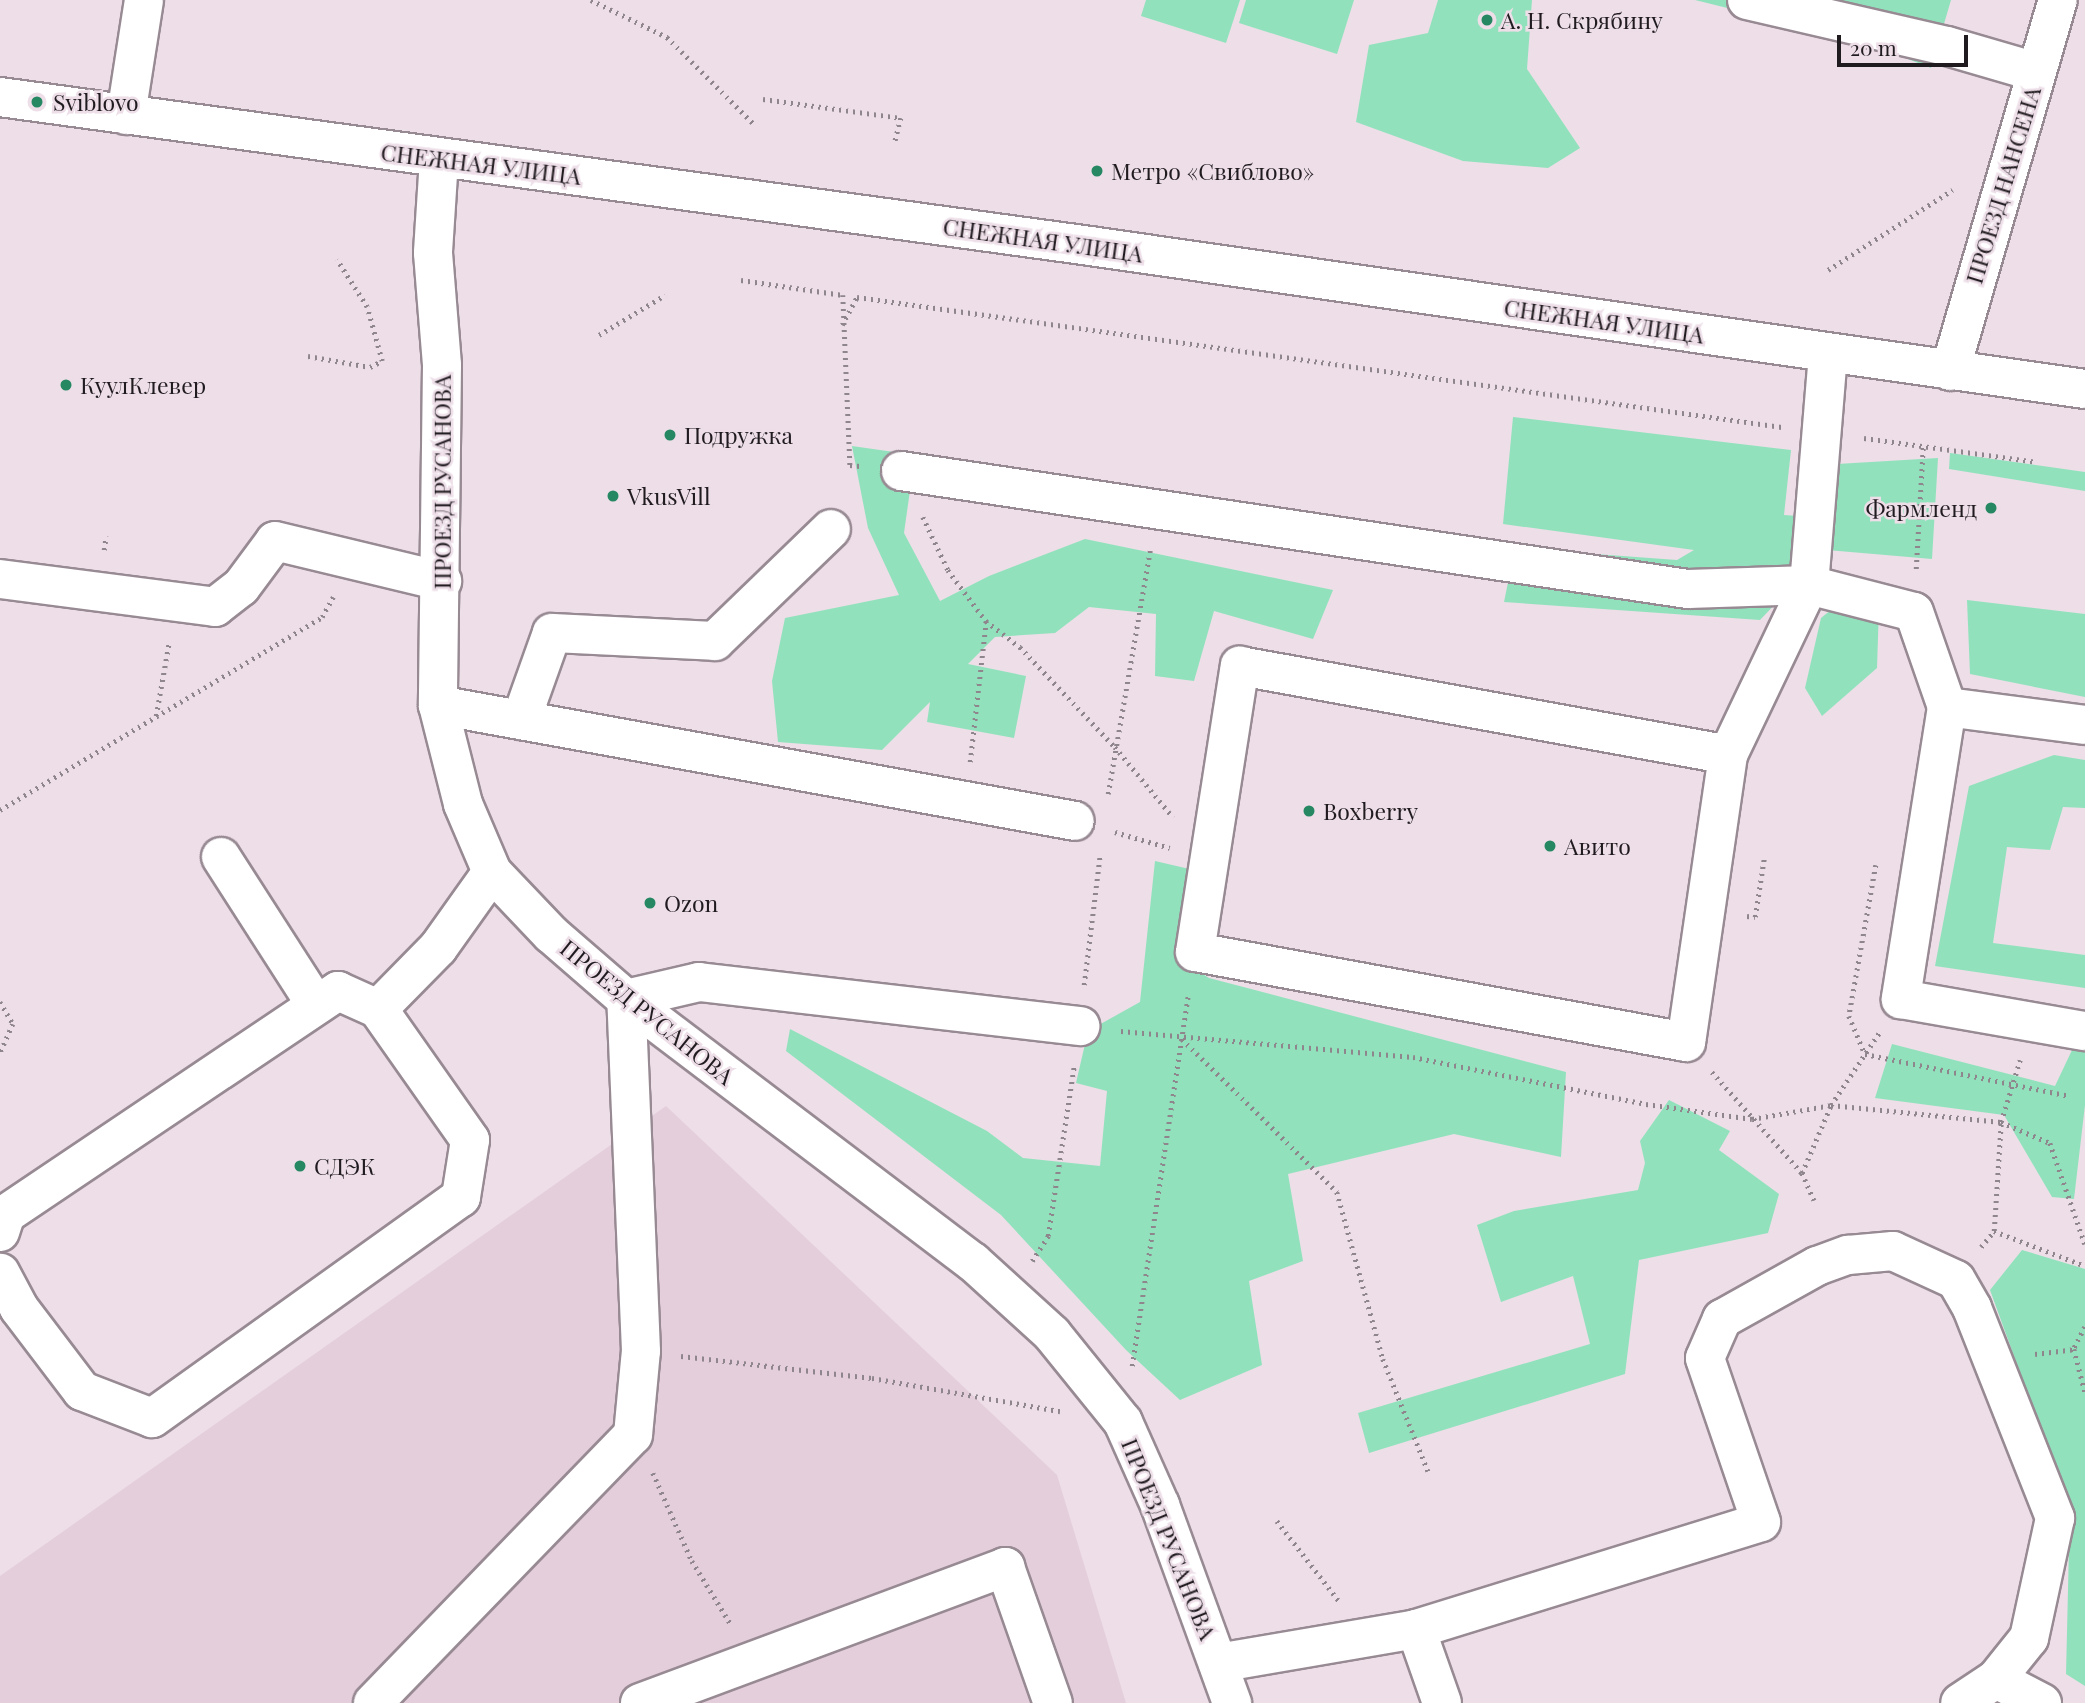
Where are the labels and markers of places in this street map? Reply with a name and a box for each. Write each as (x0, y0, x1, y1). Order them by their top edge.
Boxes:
place label: А. Н. Скрябину (1501, 6, 1663, 34)
marker: А. Н. Скрябину (1479, 12, 1495, 28)
place label: Sviblovo (53, 88, 139, 116)
marker: Sviblovo (27, 92, 47, 112)
place label: Метро «Свиблово» (1111, 157, 1314, 185)
marker: Метро «Свиблово» (1089, 163, 1105, 179)
place label: КуулКлевер (80, 371, 206, 399)
marker: КуулКлевер (58, 377, 74, 393)
place label: Подружка (684, 421, 793, 449)
marker: Подружка (662, 427, 678, 443)
place label: VkusVill (627, 482, 710, 510)
marker: VkusVill (605, 488, 621, 504)
place label: Фармленд (1866, 494, 1977, 522)
marker: Фармленд (1983, 500, 1999, 516)
place label: Boxberry (1323, 797, 1418, 825)
marker: Boxberry (1301, 803, 1317, 819)
place label: Авито (1564, 832, 1631, 860)
marker: Авито (1542, 838, 1558, 854)
place label: Ozon (664, 889, 718, 917)
marker: Ozon (642, 895, 658, 911)
place label: СДЭК (314, 1152, 376, 1180)
marker: СДЭК (292, 1158, 308, 1174)

